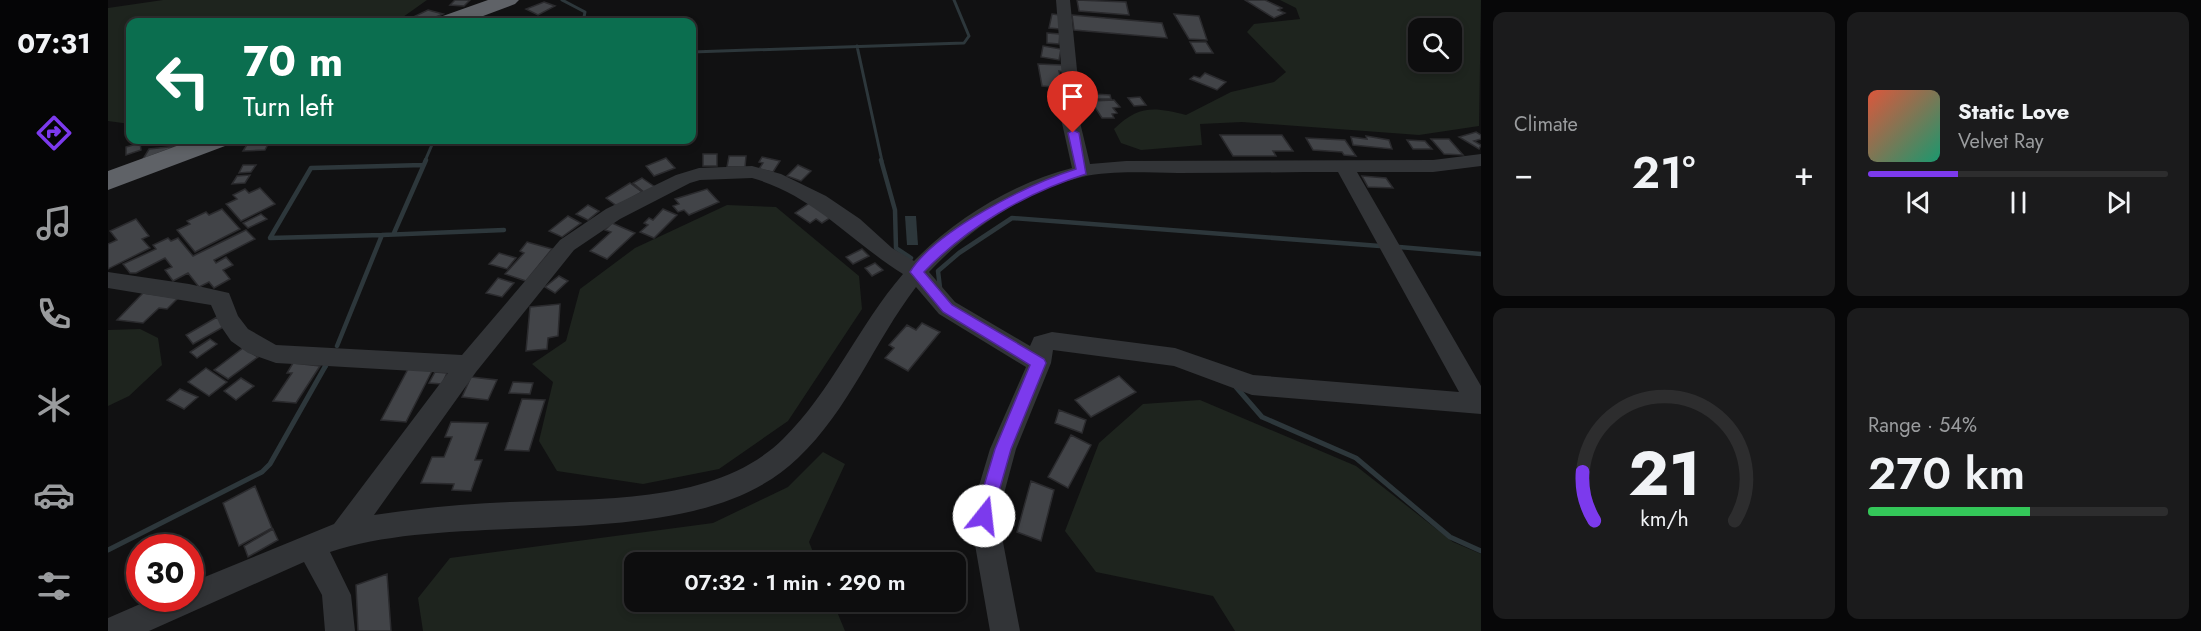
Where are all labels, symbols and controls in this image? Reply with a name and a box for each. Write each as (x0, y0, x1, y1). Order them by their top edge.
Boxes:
map controls (1408, 18, 1462, 72)
button: search (1408, 18, 1462, 72)
text: 07:31 (17, 24, 91, 63)
text: 70 m (243, 31, 343, 92)
icon: left (144, 42, 222, 120)
pin (1047, 71, 1098, 133)
icon: arrive (1056, 80, 1089, 113)
text: Turn left (243, 87, 333, 126)
text: Static Love (1958, 95, 2069, 127)
text: Climate (1514, 110, 1578, 139)
icon: directions (33, 112, 75, 154)
text: Velvet Ray (1958, 127, 2044, 156)
text: 21° (1632, 140, 1695, 205)
text: − (1514, 150, 1533, 197)
text: + (1794, 150, 1814, 197)
icon: previous (1902, 186, 1935, 219)
icon: pause (2002, 186, 2035, 219)
icon: next (2102, 186, 2135, 219)
icon: music (33, 202, 75, 244)
icon: phone (33, 293, 75, 335)
icon: climate (33, 384, 75, 426)
text: Range · 54% (1868, 411, 1977, 440)
text: 21 (1628, 428, 1700, 518)
text: 270 km (1868, 441, 2025, 506)
icon: car (33, 474, 75, 516)
position arrow (952, 484, 1016, 548)
text: km/h (1640, 503, 1688, 534)
speed limit sign: 30 (126, 534, 204, 612)
icon: filters (33, 565, 75, 607)
text: 07:32 · 1 min · 290 m (685, 566, 905, 598)

